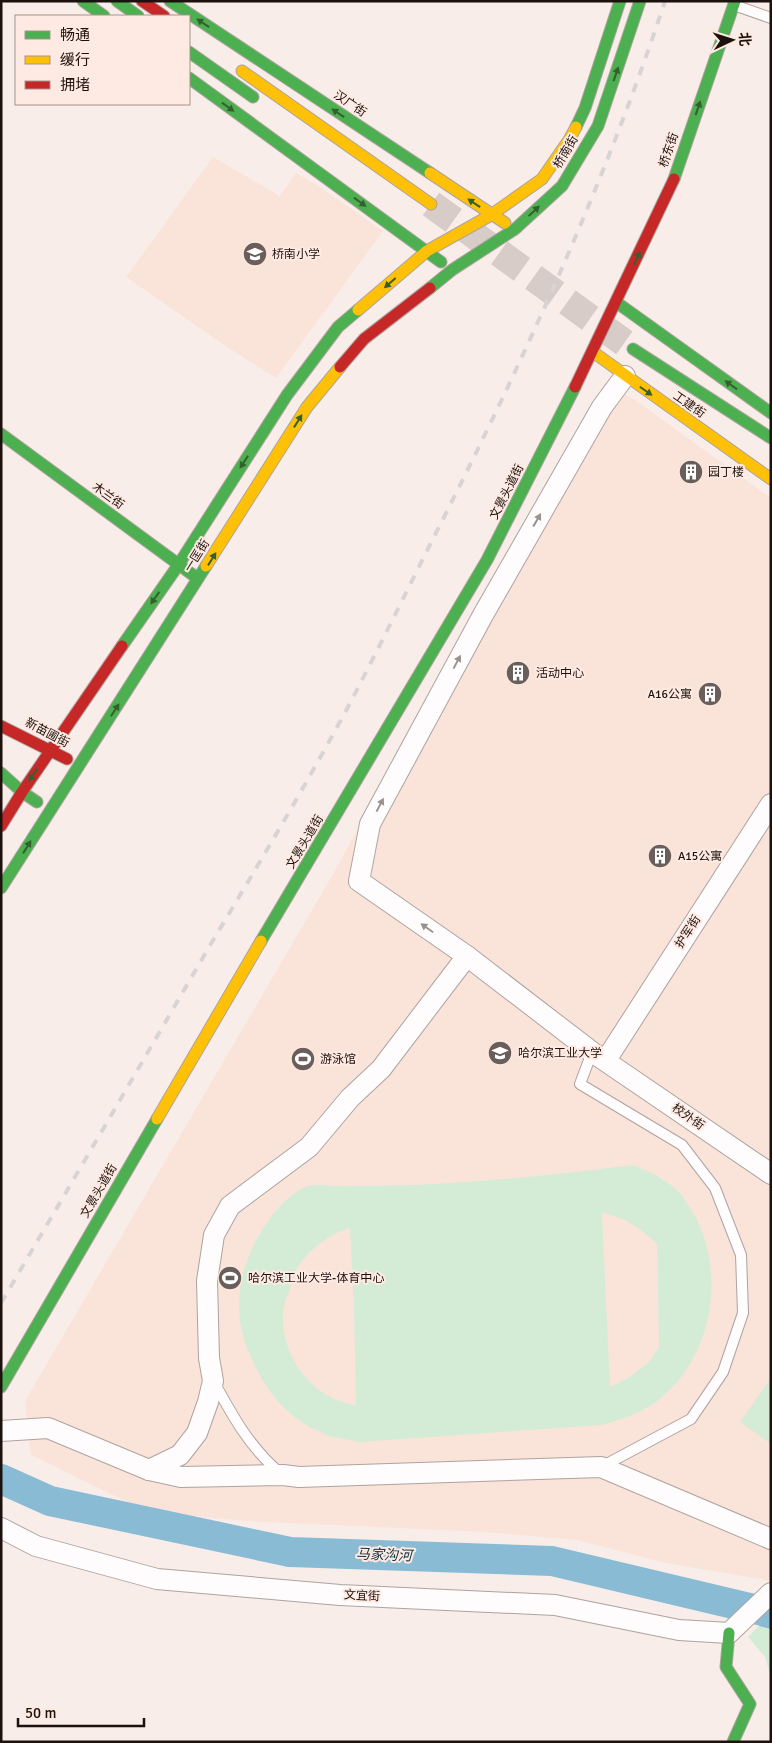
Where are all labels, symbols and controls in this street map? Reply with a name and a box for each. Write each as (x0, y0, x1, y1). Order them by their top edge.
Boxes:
legend (15, 15, 190, 105)
north arrow (707, 15, 757, 65)
one-way arrow (196, 18, 210, 28)
text: 畅通 (60, 26, 90, 44)
text: 北 (736, 32, 753, 47)
text: 缓行 (60, 51, 90, 69)
one-way arrow (612, 66, 620, 81)
text: 拥堵 (60, 76, 90, 94)
street label: 汉广街 (331, 88, 369, 120)
one-way arrow (695, 100, 702, 115)
one-way arrow (221, 101, 234, 112)
one-way arrow (332, 108, 345, 118)
street label: 桥东街 (656, 131, 682, 169)
street label: 桥南街 (550, 133, 582, 171)
one-way arrow (353, 197, 367, 207)
one-way arrow (467, 198, 480, 208)
one-way arrow (528, 205, 540, 217)
school or university icon: 桥南小学 (242, 241, 268, 267)
place label: 桥南小学 (272, 247, 320, 262)
one-way arrow (633, 251, 641, 265)
one-way arrow (384, 277, 396, 289)
one-way arrow (724, 380, 738, 390)
one-way arrow (639, 386, 653, 396)
street label: 工建街 (670, 389, 708, 421)
one-way arrow (294, 415, 303, 428)
one-way arrow (239, 456, 249, 469)
building icon: 园丁楼 (678, 459, 704, 485)
street label: 文景头道街 (487, 462, 527, 522)
place label: 园丁楼 (708, 465, 744, 480)
street label: 木兰街 (89, 479, 127, 513)
one-way arrow (533, 513, 541, 528)
street label: 一匡街 (181, 537, 213, 575)
one-way arrow (207, 552, 217, 565)
one-way arrow (150, 591, 160, 605)
one-way arrow (453, 655, 461, 669)
building icon: 活动中心 (505, 660, 531, 686)
place label: 活动中心 (536, 666, 584, 681)
building icon: A16公寓 (697, 681, 723, 707)
place label: A16公寓 (648, 687, 692, 702)
one-way arrow (110, 704, 120, 717)
street label: 新苗圃街 (22, 715, 72, 751)
one-way arrow (28, 769, 38, 782)
one-way arrow (376, 798, 384, 812)
street label: 文景头道街 (283, 812, 327, 872)
one-way arrow (22, 841, 32, 854)
building icon: A15公寓 (647, 843, 673, 869)
place label: A15公寓 (678, 849, 722, 864)
street label: 护军街 (672, 913, 704, 951)
one-way arrow (420, 923, 434, 933)
school or university icon: 哈尔滨工业大学 (487, 1040, 513, 1066)
sports icon: 游泳馆 (290, 1046, 316, 1072)
place label: 哈尔滨工业大学 (518, 1046, 602, 1061)
place label: 游泳馆 (320, 1052, 356, 1067)
street label: 校外街 (669, 1101, 707, 1133)
street label: 文景头道街 (78, 1161, 120, 1221)
sports icon: 哈尔滨工业大学-体育中心 (217, 1265, 243, 1291)
place label: 哈尔滨工业大学-体育中心 (248, 1271, 384, 1286)
water label: 马家沟河 (356, 1546, 415, 1565)
street label: 文宜街 (344, 1588, 380, 1604)
scale bar (18, 1696, 144, 1728)
text: 50 m (25, 1704, 56, 1722)

